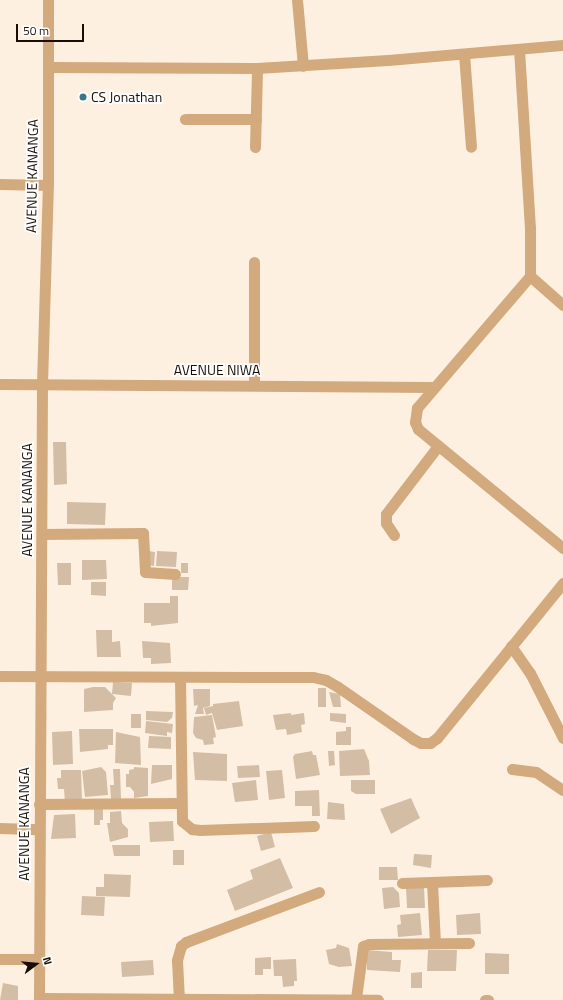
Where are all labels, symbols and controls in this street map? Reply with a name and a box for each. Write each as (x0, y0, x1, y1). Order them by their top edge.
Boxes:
scale bar (18, 16, 86, 42)
text: 50 m (23, 21, 49, 40)
place label: CS Jonathan (91, 89, 162, 105)
marker: CS Jonathan (78, 92, 88, 102)
street label: AVENUE KANANGA (23, 119, 41, 233)
street label: AVENUE NIWA (174, 362, 260, 378)
street label: AVENUE KANANGA (19, 443, 35, 557)
street label: AVENUE KANANGA (16, 767, 32, 881)
north arrow (16, 944, 56, 984)
text: N (39, 955, 56, 967)

